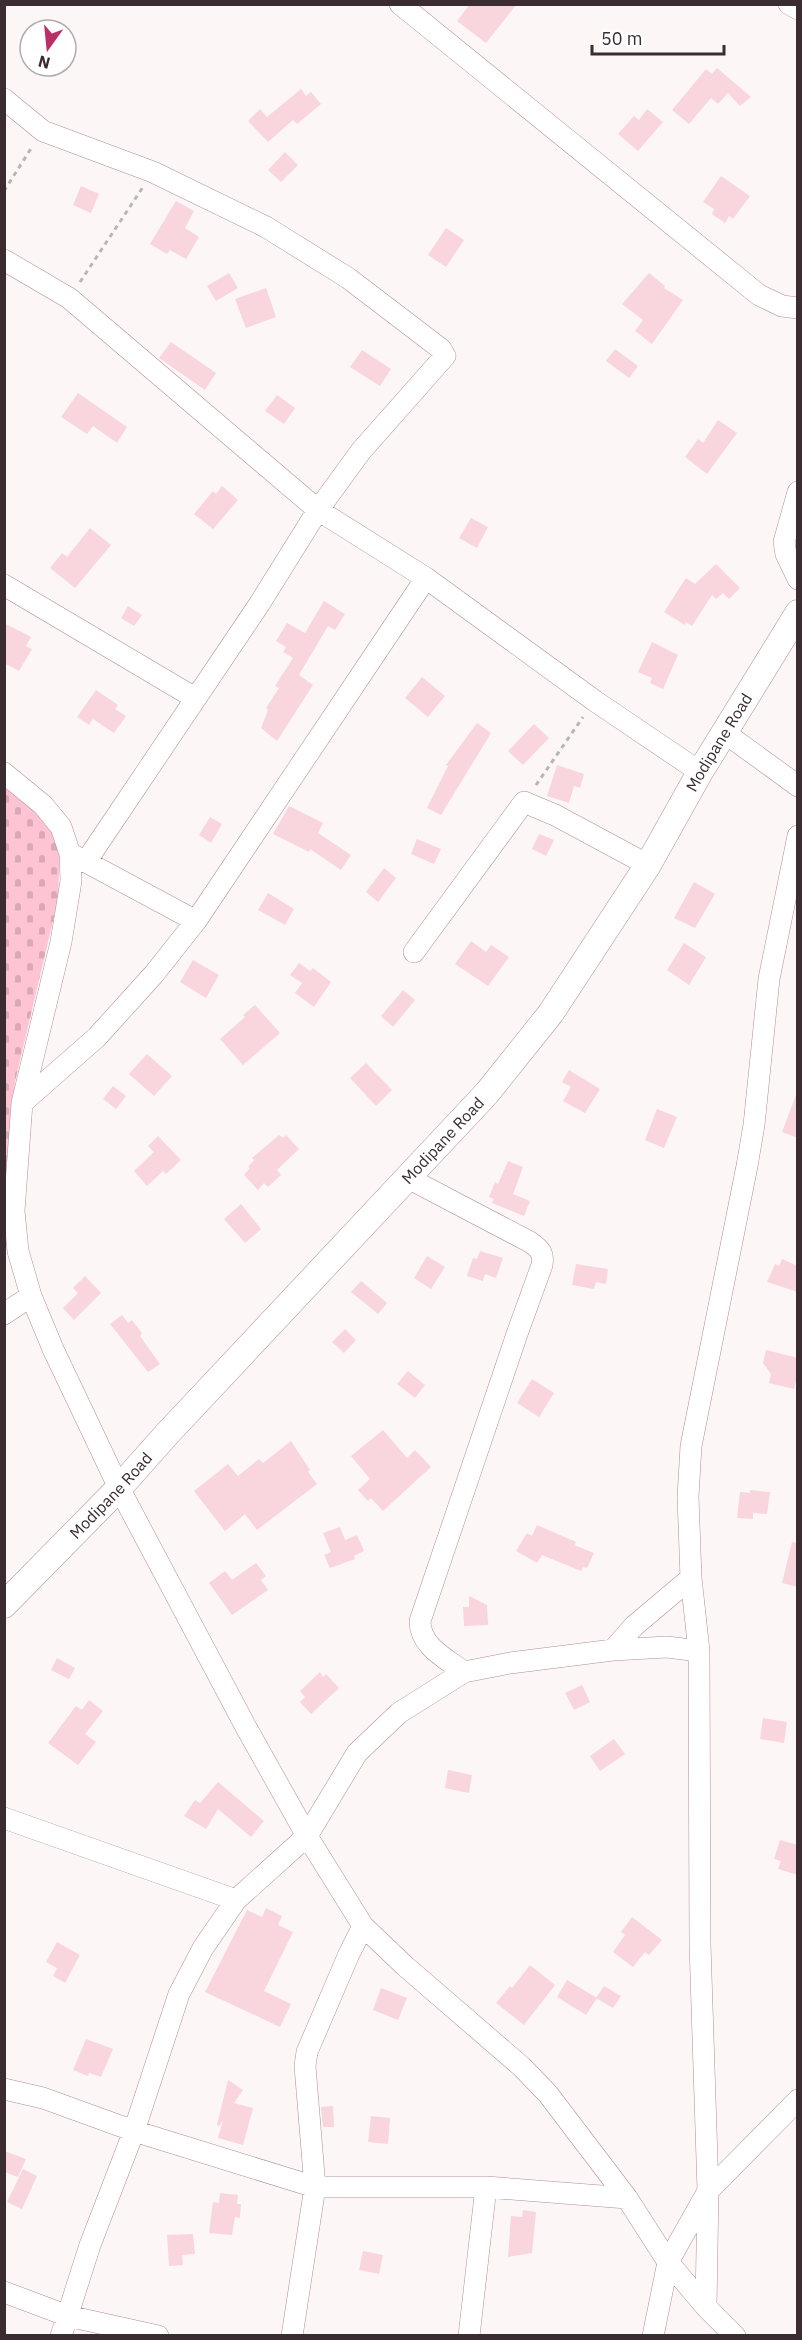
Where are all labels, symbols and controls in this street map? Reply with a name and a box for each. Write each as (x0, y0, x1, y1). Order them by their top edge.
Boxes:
north arrow (18, 18, 78, 78)
scale bar (592, 18, 724, 56)
text: 50 m (601, 27, 643, 50)
text: N (36, 51, 52, 74)
street label: Modipane Road (681, 689, 756, 795)
street label: Modipane Road (397, 1093, 488, 1188)
street label: Modipane Road (65, 1448, 156, 1543)

